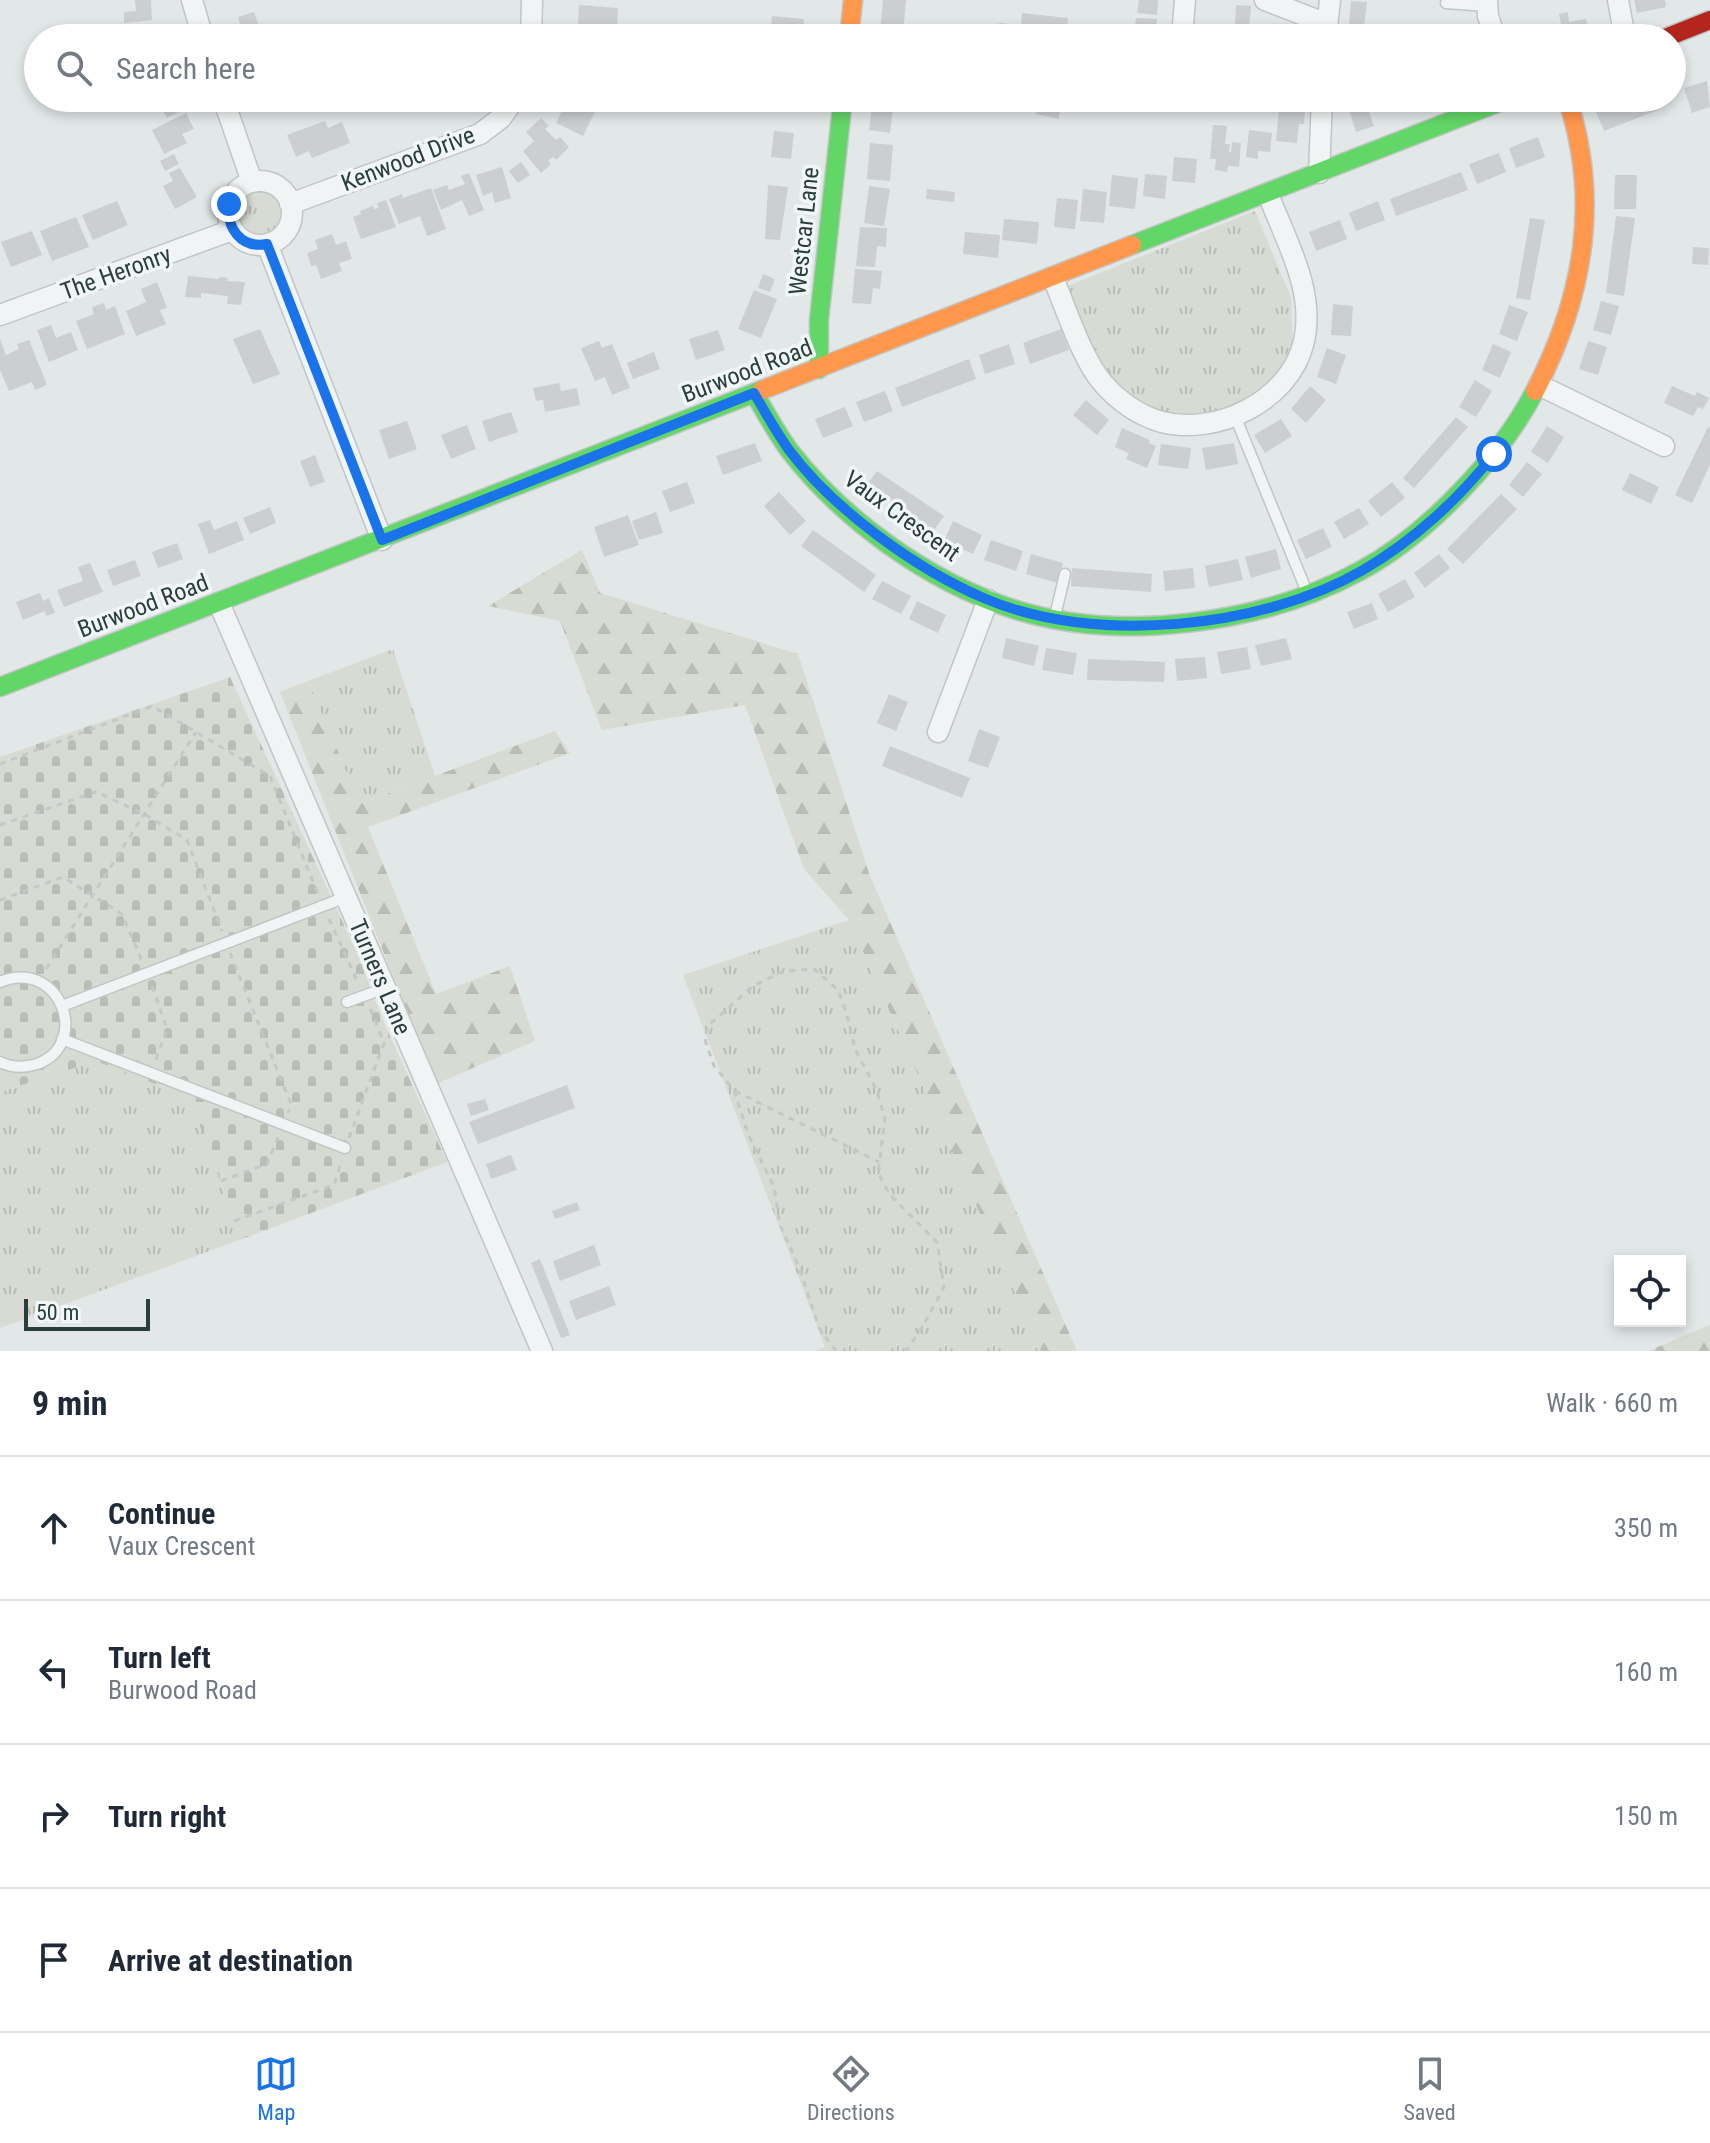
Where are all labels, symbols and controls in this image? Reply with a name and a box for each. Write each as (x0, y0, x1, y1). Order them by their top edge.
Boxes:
search box (24, 24, 1686, 112)
icon: search (52, 46, 96, 90)
text: Search here (116, 51, 256, 86)
street label: Kenwood Drive (337, 121, 479, 197)
street label: Westcar Lane (783, 166, 825, 296)
route end (211, 186, 247, 222)
street label: The Heronry (57, 240, 175, 306)
street label: Burwood Road (678, 333, 816, 409)
route start (1476, 436, 1512, 472)
street label: Vaux Crescent (839, 465, 965, 567)
street label: Burwood Road (74, 568, 212, 644)
street label: Turners Lane (343, 915, 417, 1039)
map controls (1614, 1255, 1686, 1327)
button: locate (1614, 1255, 1686, 1327)
scale bar (24, 1295, 150, 1331)
text: 50 m (36, 1300, 79, 1325)
text: 9 min (32, 1383, 108, 1423)
text: Walk · 660 m (1546, 1388, 1678, 1418)
text: Continue (108, 1496, 215, 1531)
icon: ahead (32, 1506, 76, 1550)
text: 350 m (1614, 1513, 1678, 1543)
text: Vaux Crescent (108, 1531, 255, 1561)
text: Turn left (108, 1640, 211, 1675)
icon: left (32, 1650, 76, 1694)
text: 160 m (1614, 1657, 1678, 1687)
text: Burwood Road (108, 1675, 257, 1705)
icon: right (32, 1794, 76, 1838)
text: Turn right (108, 1799, 226, 1834)
text: 150 m (1614, 1801, 1678, 1831)
icon: arrive (32, 1938, 76, 1982)
text: Arrive at destination (108, 1943, 353, 1978)
tab: Map (254, 2052, 298, 2125)
tab: Directions (807, 2052, 895, 2125)
tab: Saved (1403, 2052, 1456, 2125)

